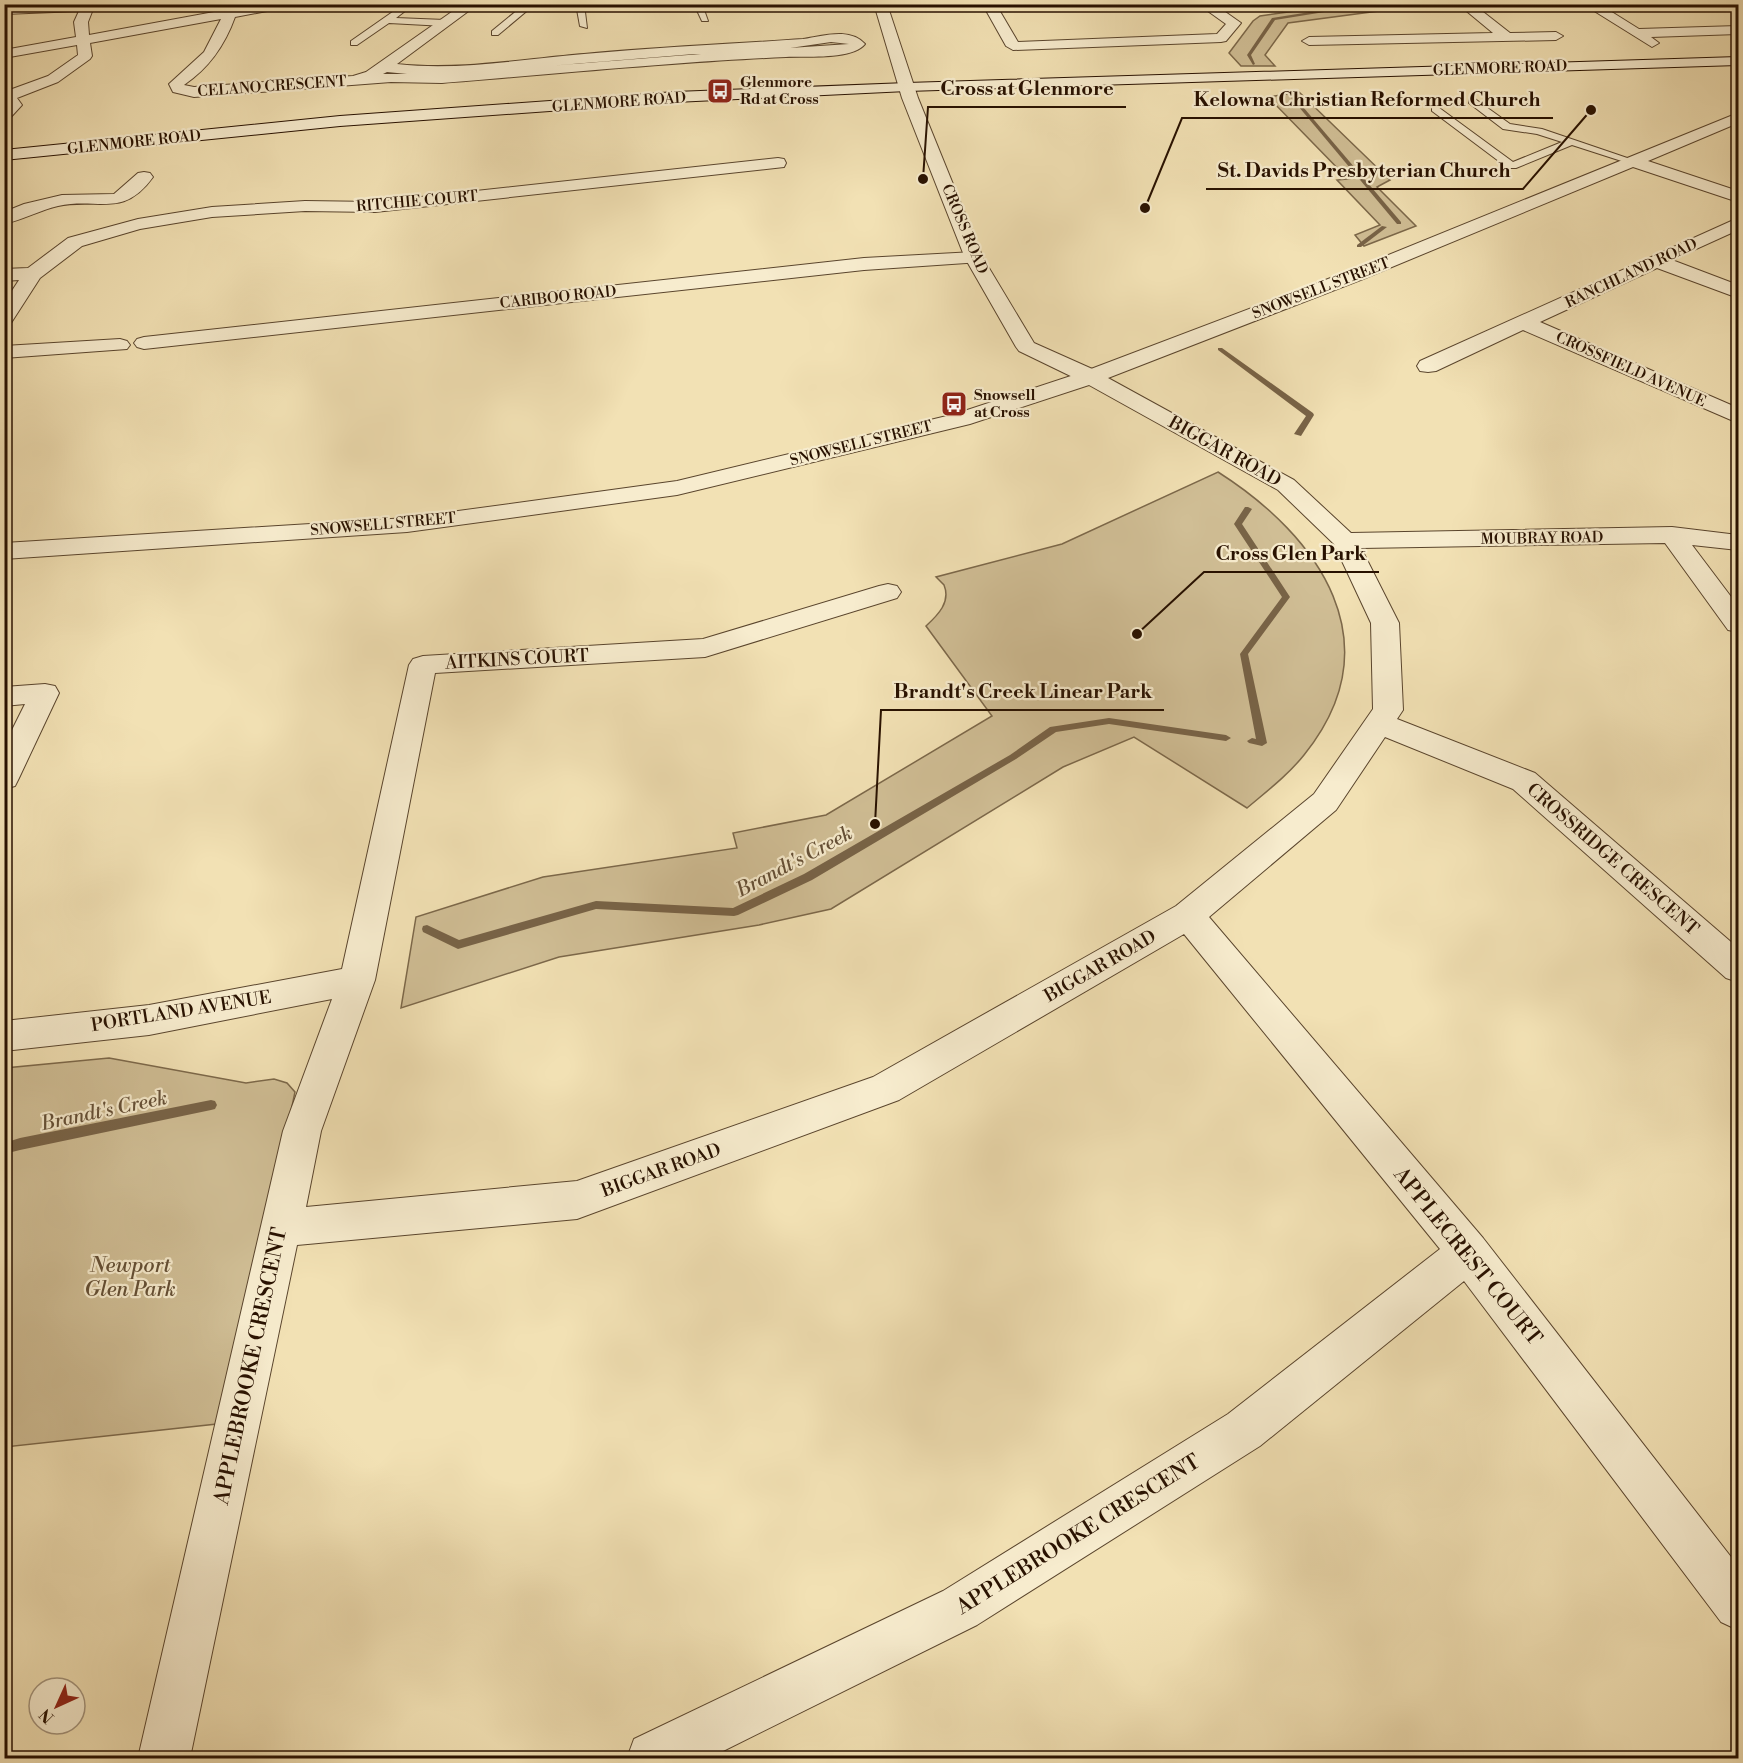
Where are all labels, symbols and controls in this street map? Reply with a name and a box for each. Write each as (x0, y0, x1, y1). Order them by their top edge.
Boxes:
street label: GLENMORE ROAD (1432, 57, 1568, 80)
callout: Cross at Glenmore (928, 69, 1126, 107)
street label: CELANO CRESCENT (197, 72, 348, 101)
place label: Glenmore Rd at Cross (740, 73, 819, 109)
bus stop icon: Glenmore Rd at Cross (705, 76, 735, 106)
text: Cross at Glenmore (940, 77, 1114, 102)
callout: Kelowna Christian Reformed Church (1182, 80, 1553, 118)
street label: GLENMORE ROAD (551, 88, 687, 117)
text: Kelowna Christian Reformed Church (1193, 88, 1541, 113)
street label: GLENMORE ROAD (66, 126, 202, 159)
callout: St. Davids Presbyterian Church (1206, 151, 1523, 189)
text: St. Davids Presbyterian Church (1217, 159, 1511, 184)
street label: CROSS ROAD (937, 181, 992, 277)
street label: RITCHIE COURT (355, 187, 479, 216)
street label: RANCHLAND ROAD (1562, 234, 1700, 312)
street label: SNOWSELL STREET (1250, 253, 1393, 324)
street label: CARIBOO ROAD (499, 282, 617, 313)
street label: CROSSFIELD AVENUE (1553, 328, 1709, 411)
place label: Snowsell at Cross (974, 386, 1035, 422)
bus stop icon: Snowsell at Cross (939, 389, 969, 419)
street label: BIGGAR ROAD (1163, 410, 1285, 492)
street label: SNOWSELL STREET (788, 416, 935, 470)
street label: SNOWSELL STREET (309, 509, 457, 540)
street label: MOUBRAY ROAD (1480, 528, 1604, 549)
callout: Cross Glen Park (1204, 534, 1379, 572)
text: Cross Glen Park (1216, 542, 1367, 567)
street label: AITKINS COURT (444, 644, 590, 675)
callout: Brandt's Creek Linear Park (881, 672, 1164, 710)
text: Brandt's Creek Linear Park (894, 680, 1153, 705)
street label: CROSSRIDGE CRESCENT (1522, 778, 1704, 941)
water label: Brandt's Creek (731, 821, 857, 904)
street label: BIGGAR ROAD (1039, 925, 1160, 1008)
street label: PORTLAND AVENUE (89, 986, 273, 1037)
water label: Brandt's Creek (38, 1086, 170, 1137)
street label: BIGGAR ROAD (597, 1138, 724, 1203)
street label: APPLECREST COURT (1387, 1162, 1547, 1351)
street label: APPLEBROOKE CRESCENT (209, 1225, 293, 1508)
park label: Newport Glen Park (84, 1253, 176, 1303)
street label: APPLEBROOKE CRESCENT (951, 1449, 1205, 1621)
north arrow (27, 1676, 87, 1736)
text: N (35, 1704, 59, 1727)

